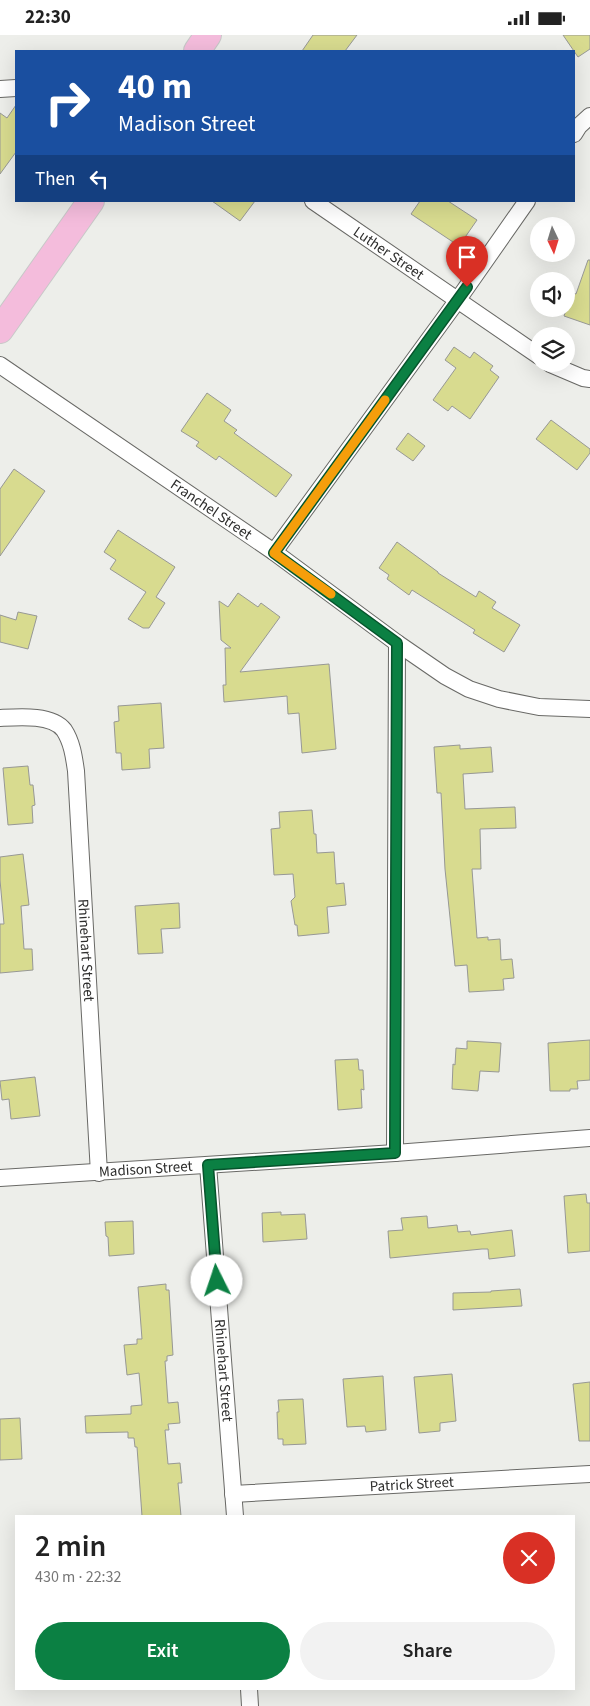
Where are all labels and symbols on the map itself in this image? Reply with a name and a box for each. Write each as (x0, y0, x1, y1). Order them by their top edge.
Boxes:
north arrow (530, 217, 575, 263)
street label: Luther Street (349, 221, 429, 285)
pin (446, 236, 488, 287)
street label: Franchel Street (166, 474, 256, 545)
street label: Rhinehart Street (73, 898, 100, 1002)
street label: Madison Street (98, 1155, 193, 1182)
position arrow (190, 1254, 242, 1306)
street label: Rhinehart Street (209, 1318, 238, 1422)
street label: Patrick Street (369, 1471, 454, 1497)

